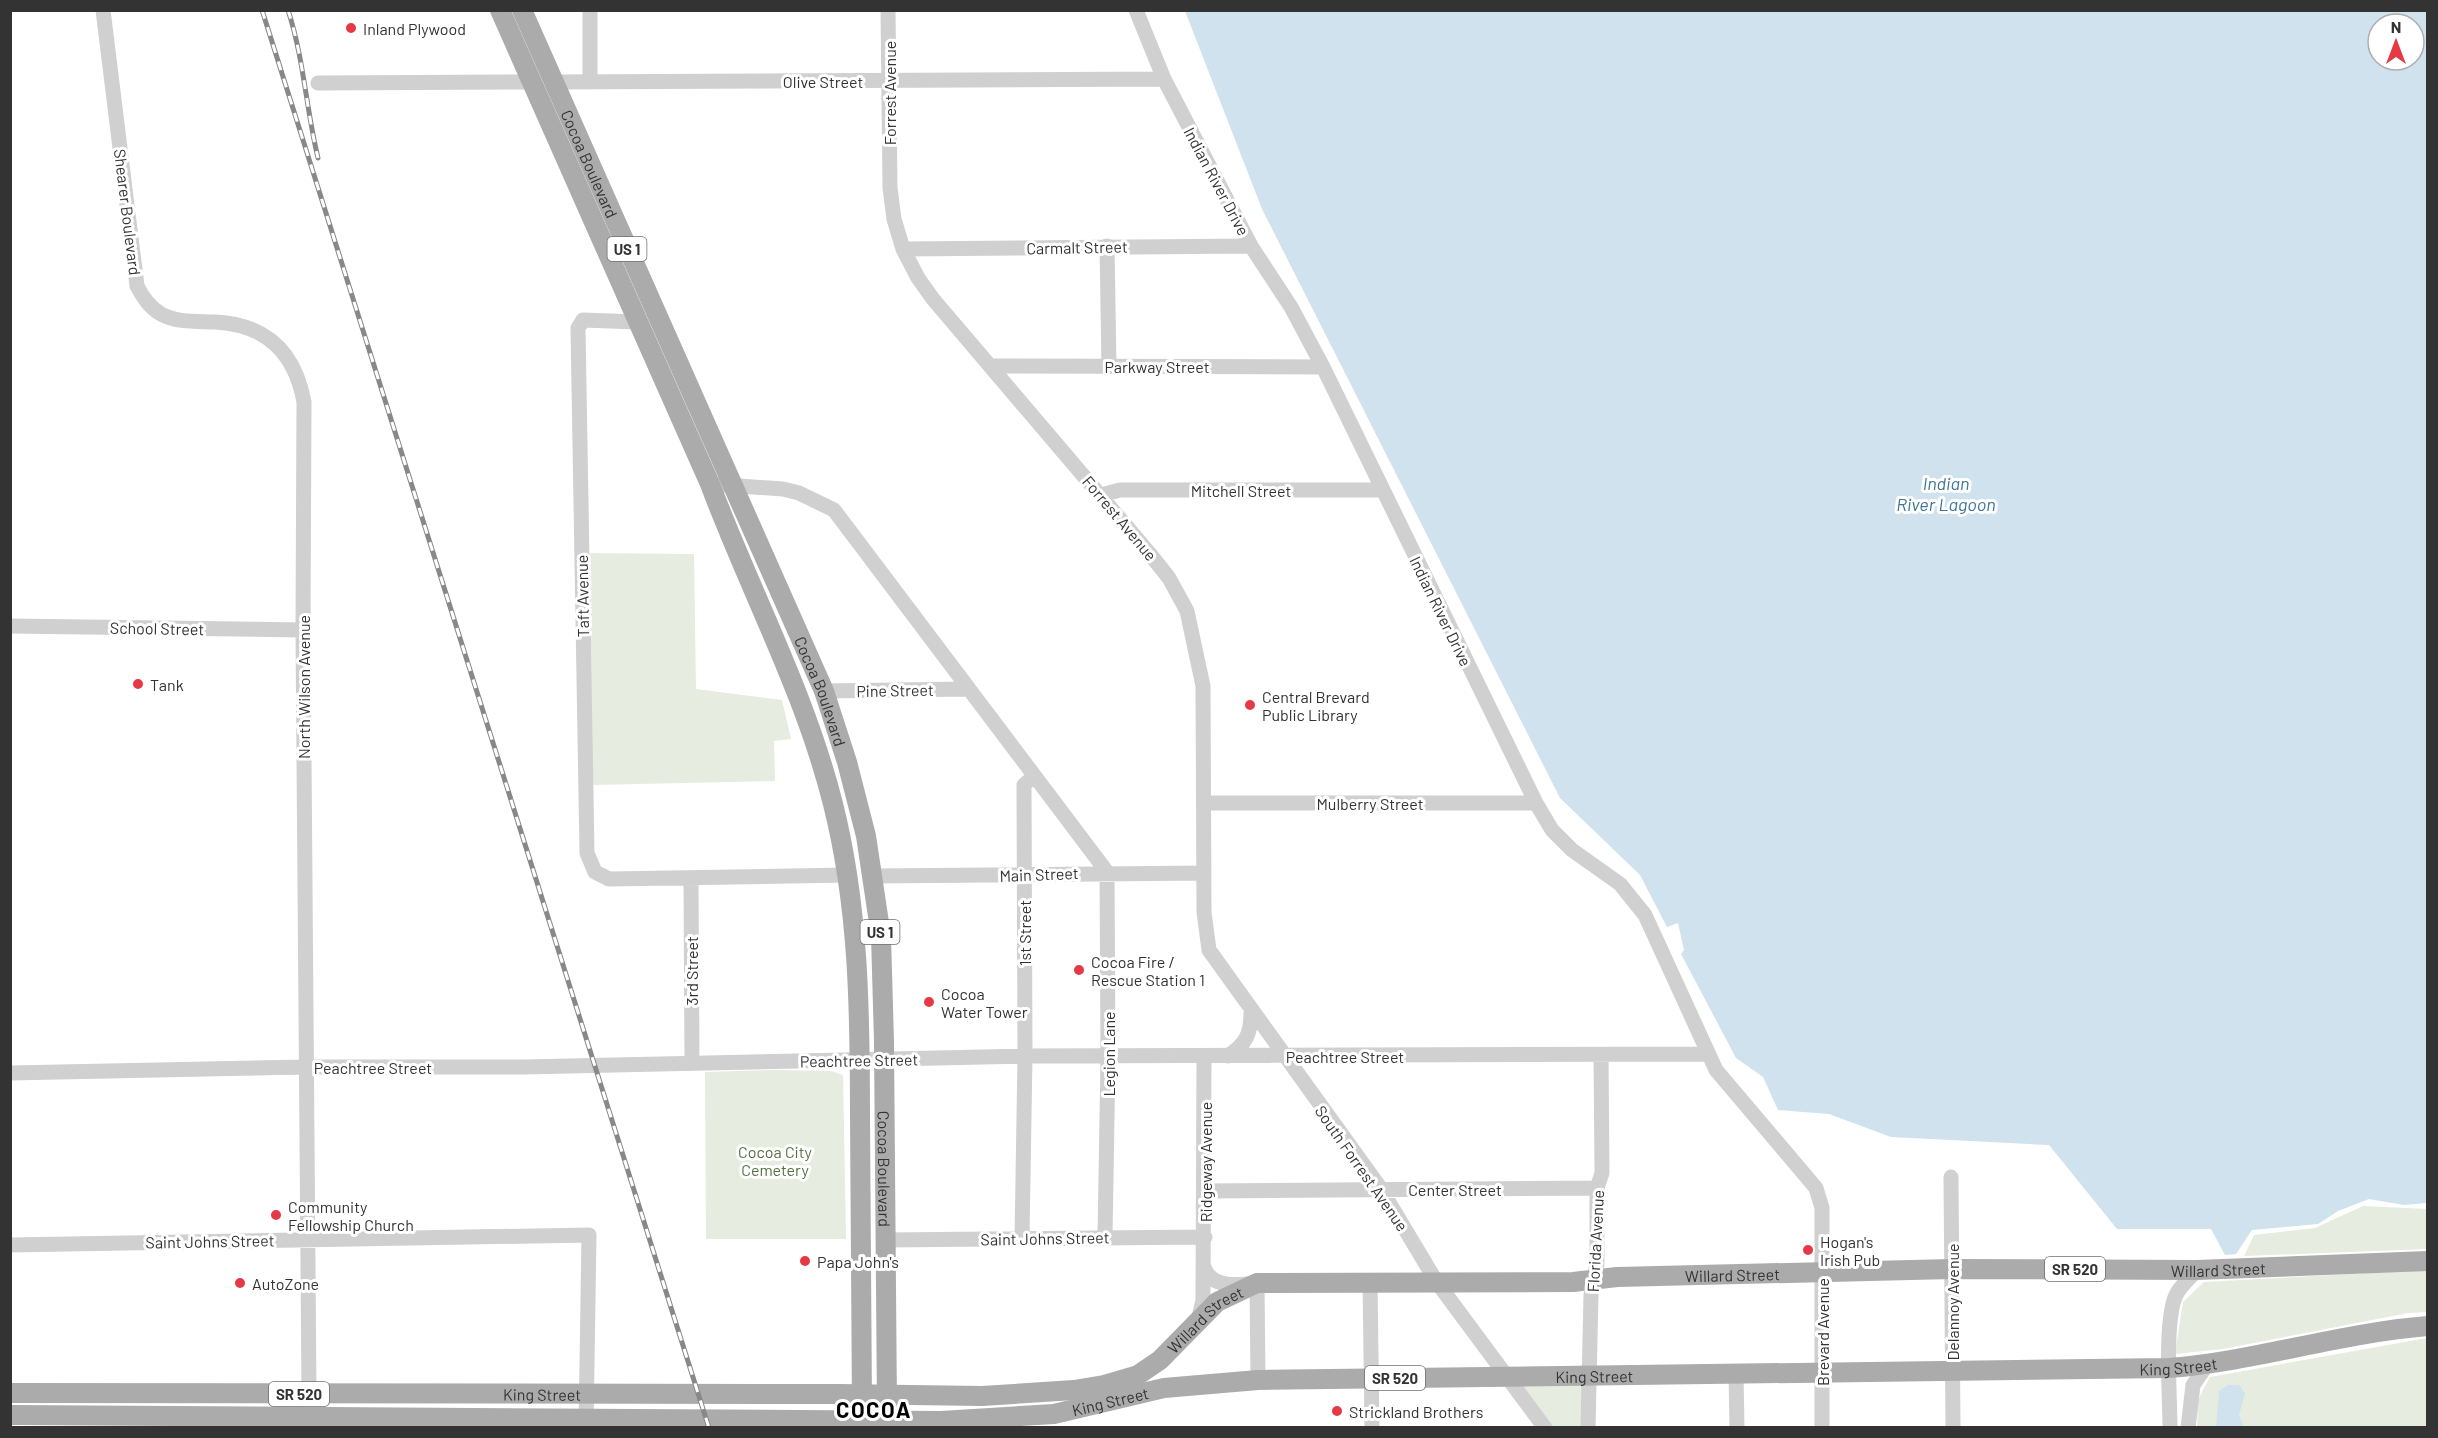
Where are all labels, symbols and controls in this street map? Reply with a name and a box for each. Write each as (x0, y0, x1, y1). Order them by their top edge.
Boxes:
north arrow (2366, 12, 2426, 72)
text: N (2391, 17, 2401, 36)
place label: Inland Plywood (363, 19, 466, 38)
marker: Inland Plywood (344, 21, 358, 35)
street label: Forrest Avenue (880, 41, 899, 145)
street label: Olive Street (783, 72, 863, 91)
street label: Cocoa Boulevard (558, 107, 622, 221)
street label: Indian River Drive (1180, 124, 1254, 238)
street label: Shearer Boulevard (111, 148, 145, 276)
road number: US 1 (608, 237, 646, 261)
street label: Carmalt Street (1026, 237, 1128, 257)
street label: Parkway Street (1104, 357, 1210, 376)
street label: Forrest Avenue (1079, 472, 1161, 564)
water label: Indian River Lagoon (1896, 472, 1996, 515)
street label: Mitchell Street (1191, 481, 1291, 500)
street label: Indian River Drive (1406, 553, 1476, 669)
street label: Taft Avenue (572, 555, 592, 637)
street label: North Wilson Avenue (294, 615, 313, 759)
street label: School Street (110, 618, 204, 638)
street label: Cocoa Boulevard (791, 633, 851, 748)
place label: Tank (150, 675, 184, 694)
marker: Tank (131, 677, 145, 691)
street label: Pine Street (856, 680, 934, 700)
place label: Central Brevard Public Library (1262, 687, 1370, 724)
marker: Central Brevard Public Library (1243, 698, 1257, 712)
street label: Mulberry Street (1316, 794, 1424, 813)
street label: Main Street (999, 863, 1079, 885)
street label: 1st Street (1015, 900, 1034, 966)
road number: US 1 (860, 920, 900, 944)
street label: 3rd Street (682, 936, 701, 1006)
place label: Cocoa Fire / Rescue Station 1 (1091, 952, 1205, 989)
marker: Cocoa Fire / Rescue Station 1 (1072, 963, 1086, 977)
place label: Cocoa Water Tower (941, 984, 1028, 1021)
marker: Cocoa Water Tower (922, 995, 936, 1009)
street label: Legion Lane (1099, 1011, 1118, 1097)
street label: Peachtree Street (1286, 1047, 1404, 1066)
street label: Peachtree Street (800, 1049, 918, 1071)
street label: Peachtree Street (314, 1058, 432, 1077)
street label: Ridgeway Avenue (1196, 1102, 1215, 1222)
street label: South Forrest Avenue (1311, 1102, 1413, 1234)
street label: Cocoa Boulevard (875, 1111, 895, 1227)
park label: Cocoa City Cemetery (738, 1142, 813, 1179)
street label: Center Street (1408, 1180, 1502, 1199)
street label: Florida Avenue (1583, 1189, 1607, 1293)
place label: Community Fellowship Church (288, 1197, 414, 1234)
marker: Community Fellowship Church (269, 1208, 283, 1222)
street label: Saint Johns Street (980, 1227, 1110, 1249)
street label: Saint Johns Street (145, 1230, 275, 1252)
place label: Hogan's Irish Pub (1820, 1232, 1880, 1269)
marker: Hogan's Irish Pub (1801, 1243, 1815, 1257)
street label: Delannoy Avenue (1943, 1243, 1962, 1361)
place label: Papa John's (817, 1252, 899, 1271)
marker: Papa John's (798, 1254, 812, 1268)
road number: SR 520 (2045, 1257, 2105, 1281)
street label: Willard Street (2171, 1258, 2266, 1280)
street label: Willard Street (1685, 1264, 1780, 1285)
place label: AutoZone (252, 1274, 319, 1293)
marker: AutoZone (233, 1276, 247, 1290)
street label: Brevard Avenue (1813, 1278, 1832, 1386)
street label: Willard Street (1163, 1282, 1246, 1357)
street label: King Street (2139, 1353, 2218, 1378)
road number: SR 520 (1365, 1366, 1425, 1390)
street label: King Street (1555, 1366, 1633, 1386)
road number: SR 520 (269, 1382, 329, 1406)
street label: King Street (1070, 1382, 1150, 1419)
street label: King Street (503, 1384, 581, 1403)
district label: COCOA (836, 1396, 912, 1422)
place label: Strickland Brothers (1349, 1402, 1483, 1421)
marker: Strickland Brothers (1330, 1404, 1344, 1418)

